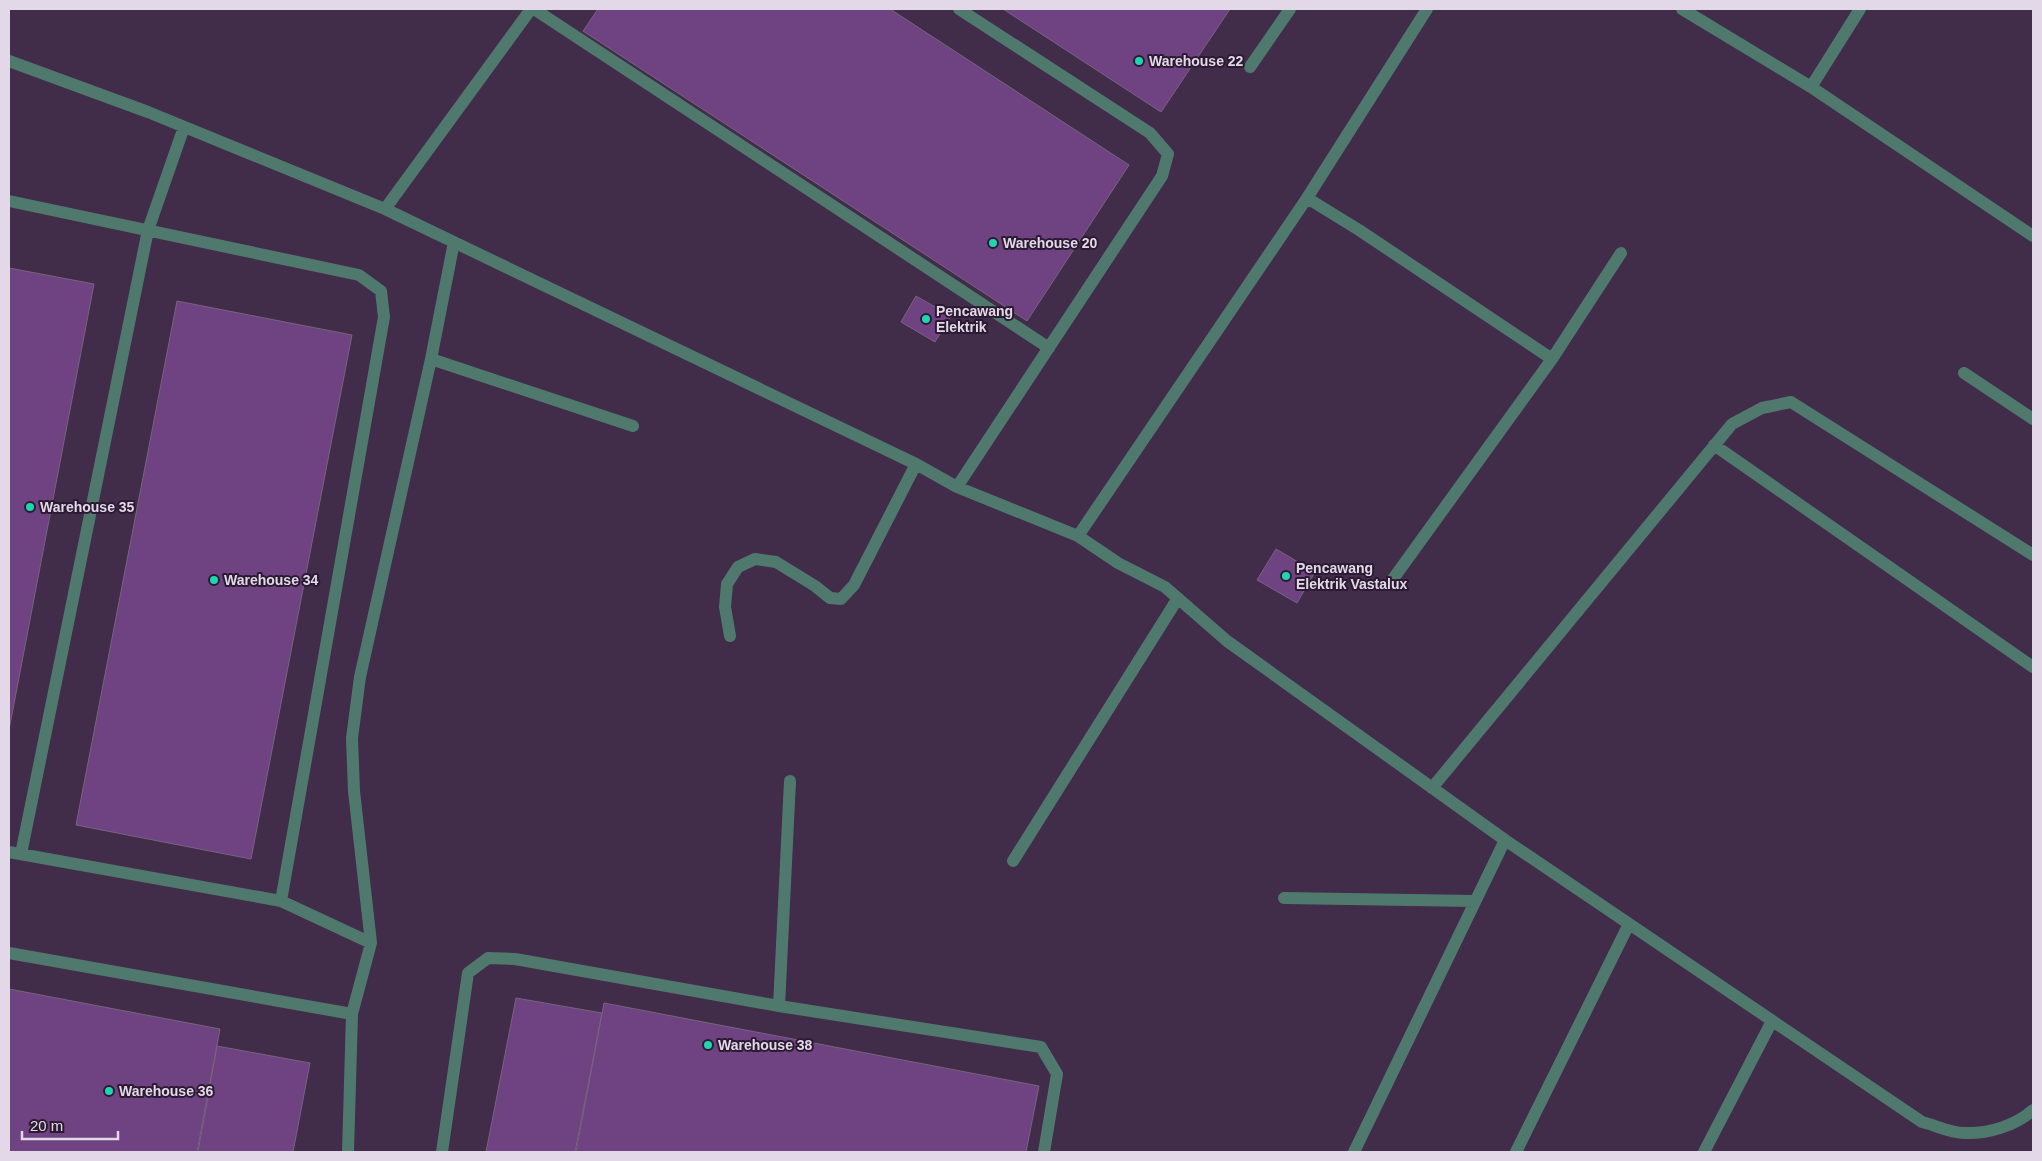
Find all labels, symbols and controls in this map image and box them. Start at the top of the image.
place label: Warehouse 22 [1149,53,1244,69]
marker: Warehouse 22 [1133,55,1145,67]
place label: Warehouse 20 [1003,235,1098,251]
marker: Warehouse 20 [987,237,999,249]
place label: Pencawang Elektrik [936,303,1013,335]
marker: Pencawang Elektrik [920,313,932,325]
place label: Warehouse 35 [40,499,135,515]
marker: Warehouse 35 [24,501,36,513]
place label: Pencawang Elektrik Vastalux [1296,560,1408,592]
marker: Pencawang Elektrik Vastalux [1280,570,1292,582]
place label: Warehouse 34 [224,572,319,588]
marker: Warehouse 34 [208,574,220,586]
place label: Warehouse 38 [718,1037,813,1053]
marker: Warehouse 38 [702,1039,714,1051]
place label: Warehouse 36 [119,1083,214,1099]
marker: Warehouse 36 [103,1085,115,1097]
scale bar [22,1108,119,1140]
text: 20 m [30,1117,63,1134]

